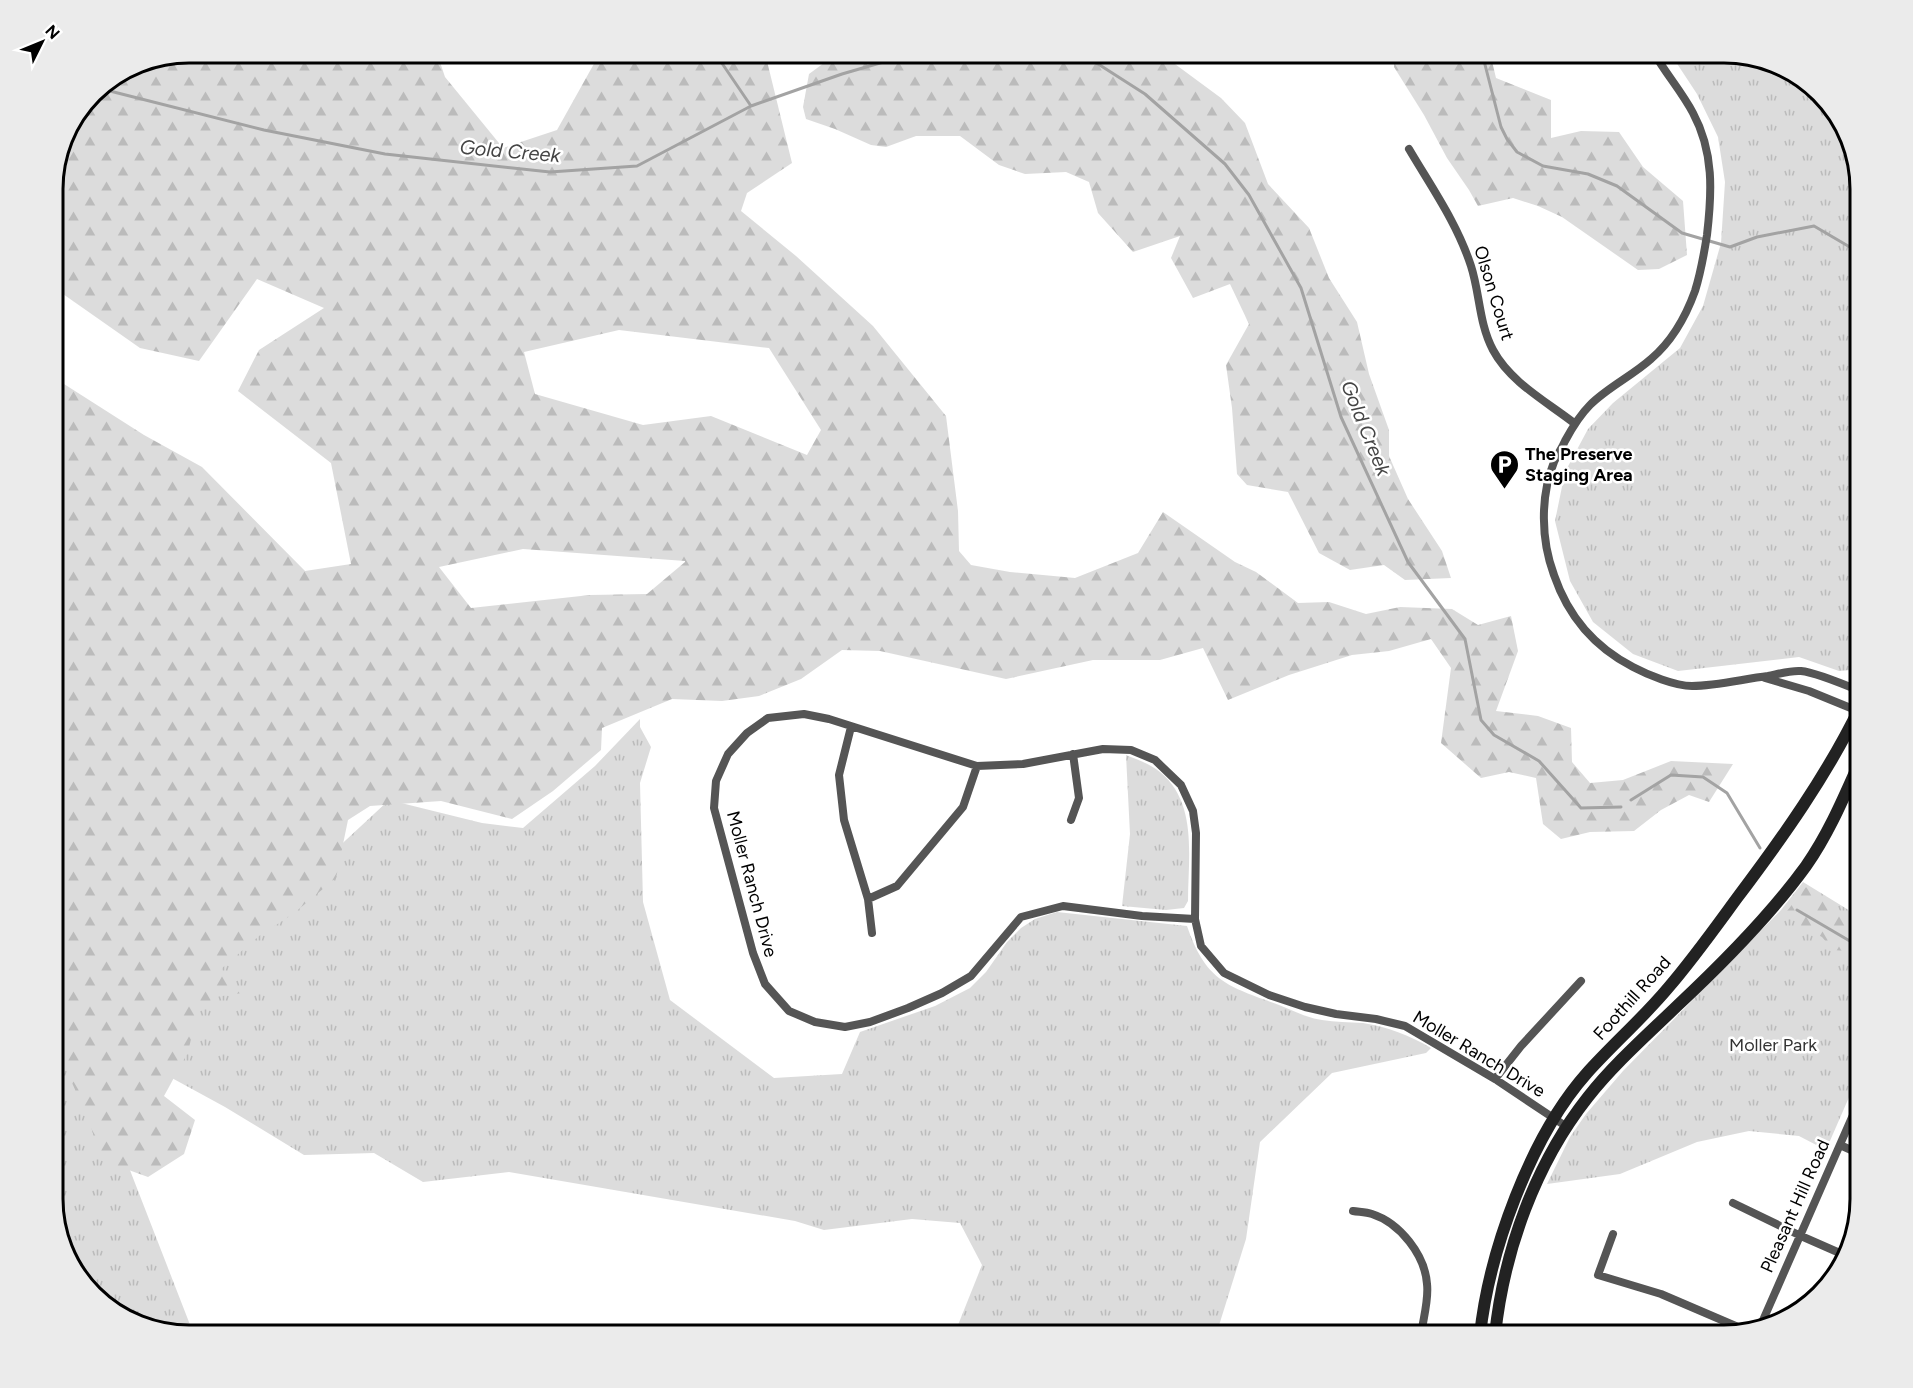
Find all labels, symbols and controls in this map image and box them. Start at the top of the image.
north arrow [12,12,72,72]
text: N [41,21,64,43]
water label: Gold Creek [459,135,563,167]
street label: Olson Court [1469,243,1519,343]
water label: Gold Creek [1336,377,1396,480]
place label: The Preserve Staging Area [1525,443,1633,486]
parking icon: The Preserve Staging Area [1488,448,1520,490]
street label: Moller Ranch Drive [722,809,782,960]
street label: Foothill Road [1589,951,1675,1045]
street label: Moller Ranch Drive [1409,1006,1549,1102]
park label: Moller Park [1729,1034,1817,1056]
street label: Pleasant Hill Road [1756,1136,1834,1276]

